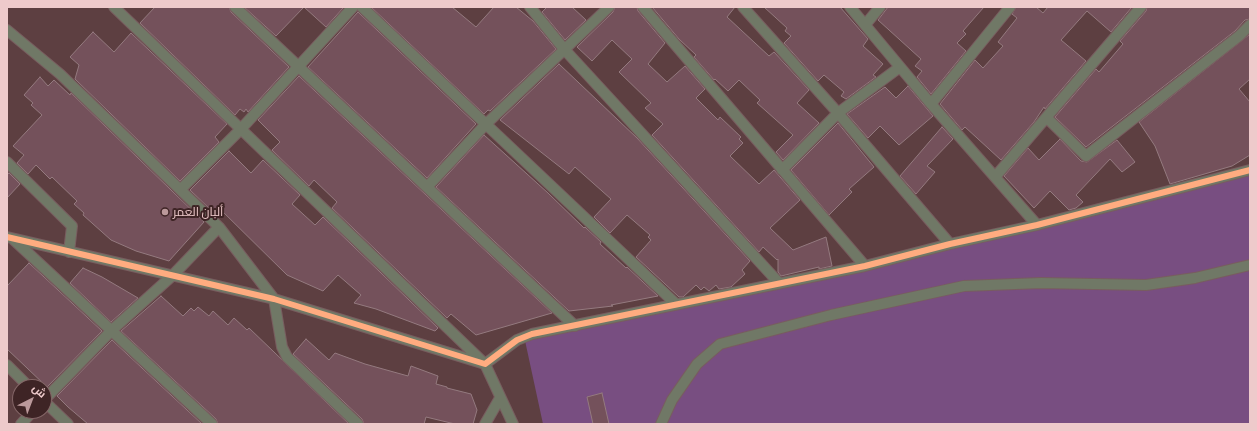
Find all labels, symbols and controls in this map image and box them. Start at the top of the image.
place label: ألبان العمر [173,205,223,219]
marker: ألبان العمر [160,207,170,217]
north arrow [12,379,52,419]
text: ش [30,382,49,400]

